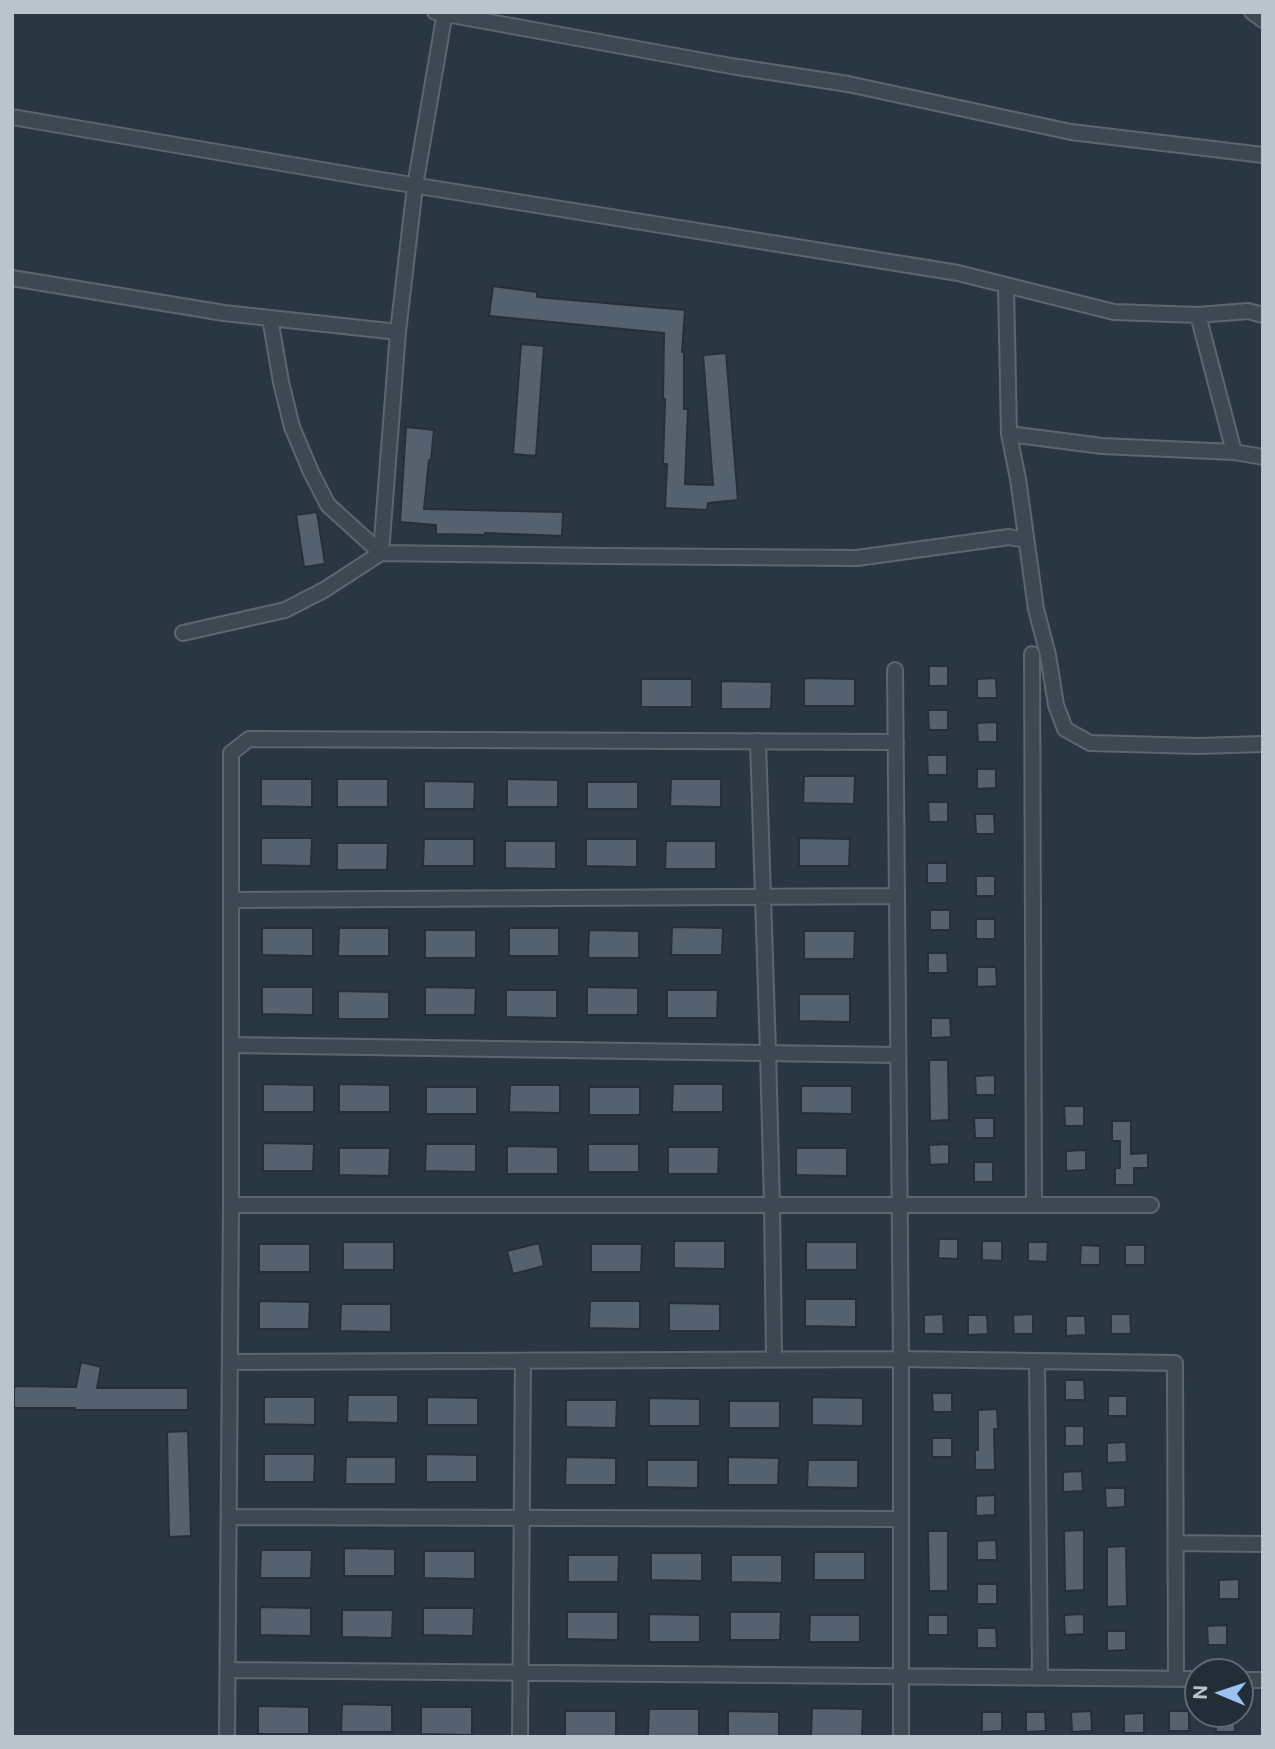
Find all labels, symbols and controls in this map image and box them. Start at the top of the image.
north arrow [1184,1658,1254,1728]
text: N [1189,1685,1211,1700]

